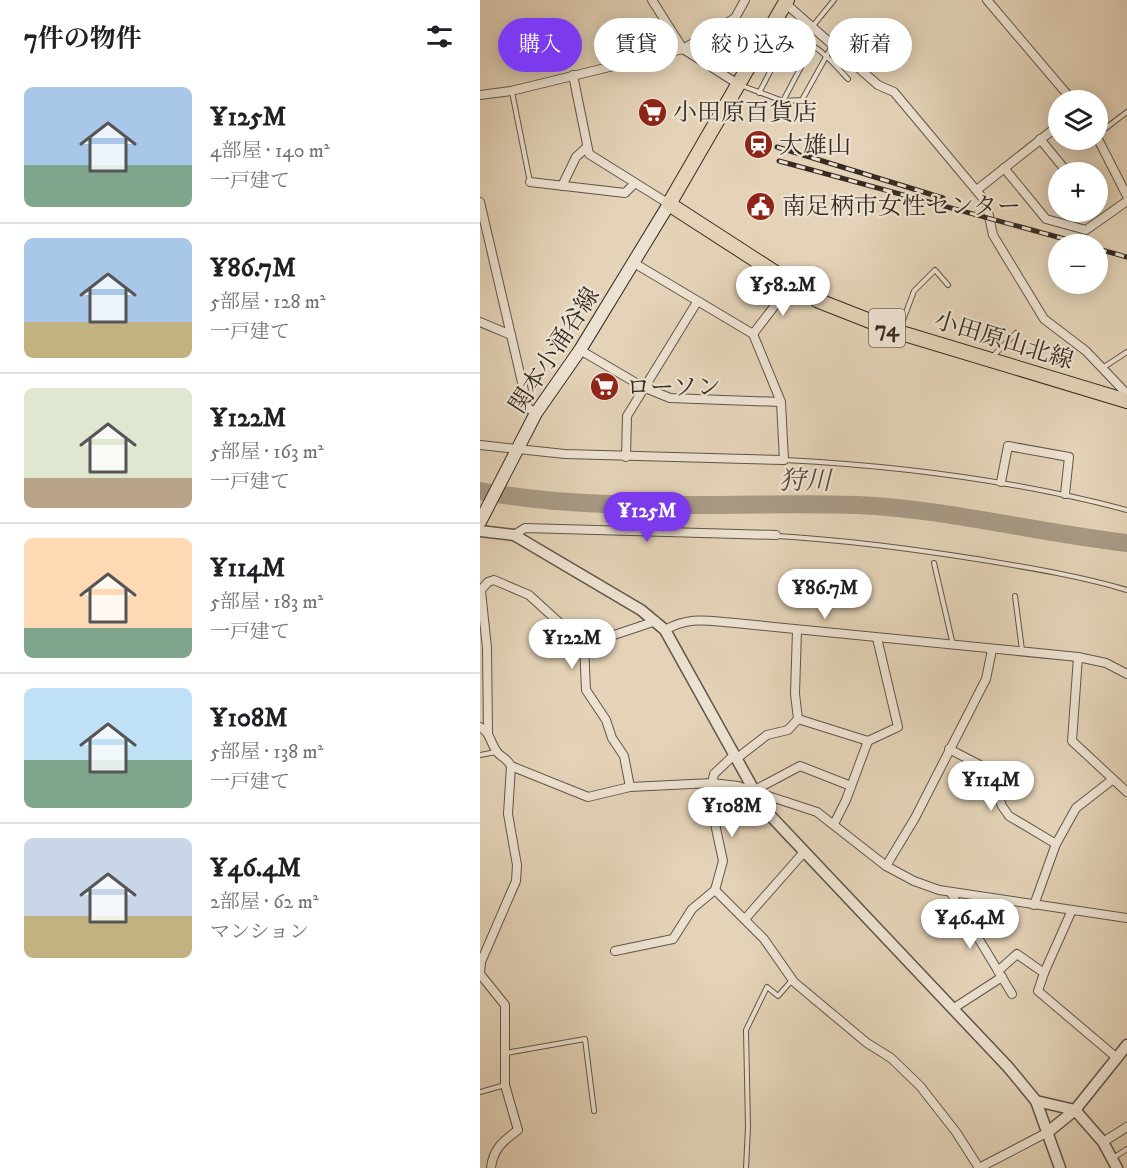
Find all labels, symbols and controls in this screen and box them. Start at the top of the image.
chip: 購入 [498,18,582,72]
chip: 賃貸 [594,18,678,72]
chip: 絞り込み [690,18,816,72]
chip: 新着 [828,18,912,72]
icon: filters [423,20,456,53]
text: 7件の物件 [24,23,142,56]
map controls [1048,90,1108,294]
button: layers [1048,90,1108,150]
supermarket icon: 小田原百貨店 [636,96,668,128]
place label: 小田原百貨店 [673,98,817,128]
text: ¥125M [210,101,286,134]
icon: home [72,111,144,183]
station icon: 大雄山 [742,129,774,161]
place label: 大雄山 [779,131,851,161]
text: 4部屋 · 140 m² [210,139,330,164]
button: + [1048,162,1108,222]
text: 一戸建て [210,169,290,194]
public building icon: 南足柄市女性センター [745,190,777,222]
place label: 南足柄市女性センター [782,192,1021,222]
button: − [1048,234,1108,294]
text: ¥86.7M [210,252,296,285]
icon: home [72,262,144,334]
pin: ¥58.2M [734,266,832,317]
text: ¥58.2M [750,273,816,298]
street label: 関本小涌谷線 [503,282,607,419]
text: 5部屋 · 128 m² [210,290,326,315]
street label: 小田原山北線 [930,306,1077,376]
road number: 74 [869,309,905,347]
text: 一戸建て [210,320,290,345]
supermarket icon: ローソン [589,371,621,403]
place label: ローソン [626,373,721,403]
text: ¥122M [210,402,286,435]
icon: home [72,412,144,484]
text: 5部屋 · 163 m² [210,440,324,465]
water label: 狩川 [779,465,834,498]
text: 一戸建て [210,470,290,495]
pin: ¥125M [605,492,689,543]
text: ¥125M [618,499,676,524]
text: ¥114M [210,552,285,585]
icon: home [72,562,144,634]
pin: ¥86.7M [776,569,874,620]
text: ¥86.7M [792,576,858,601]
text: 5部屋 · 183 m² [210,590,323,615]
pin: ¥122M [530,619,614,670]
text: 一戸建て [210,620,290,645]
text: ¥122M [543,626,601,651]
text: ¥108M [210,702,288,735]
icon: home [72,712,144,784]
text: 5部屋 · 138 m² [210,740,323,765]
pin: ¥114M [949,761,1033,812]
text: ¥114M [962,768,1020,793]
text: 一戸建て [210,770,290,795]
pin: ¥108M [690,787,774,838]
text: ¥108M [702,794,762,819]
text: ¥46.4M [210,852,301,885]
icon: home [72,862,144,934]
text: 2部屋 · 62 m² [210,890,319,915]
pin: ¥46.4M [921,899,1019,950]
text: ¥46.4M [935,906,1005,931]
text: マンション [210,920,309,945]

